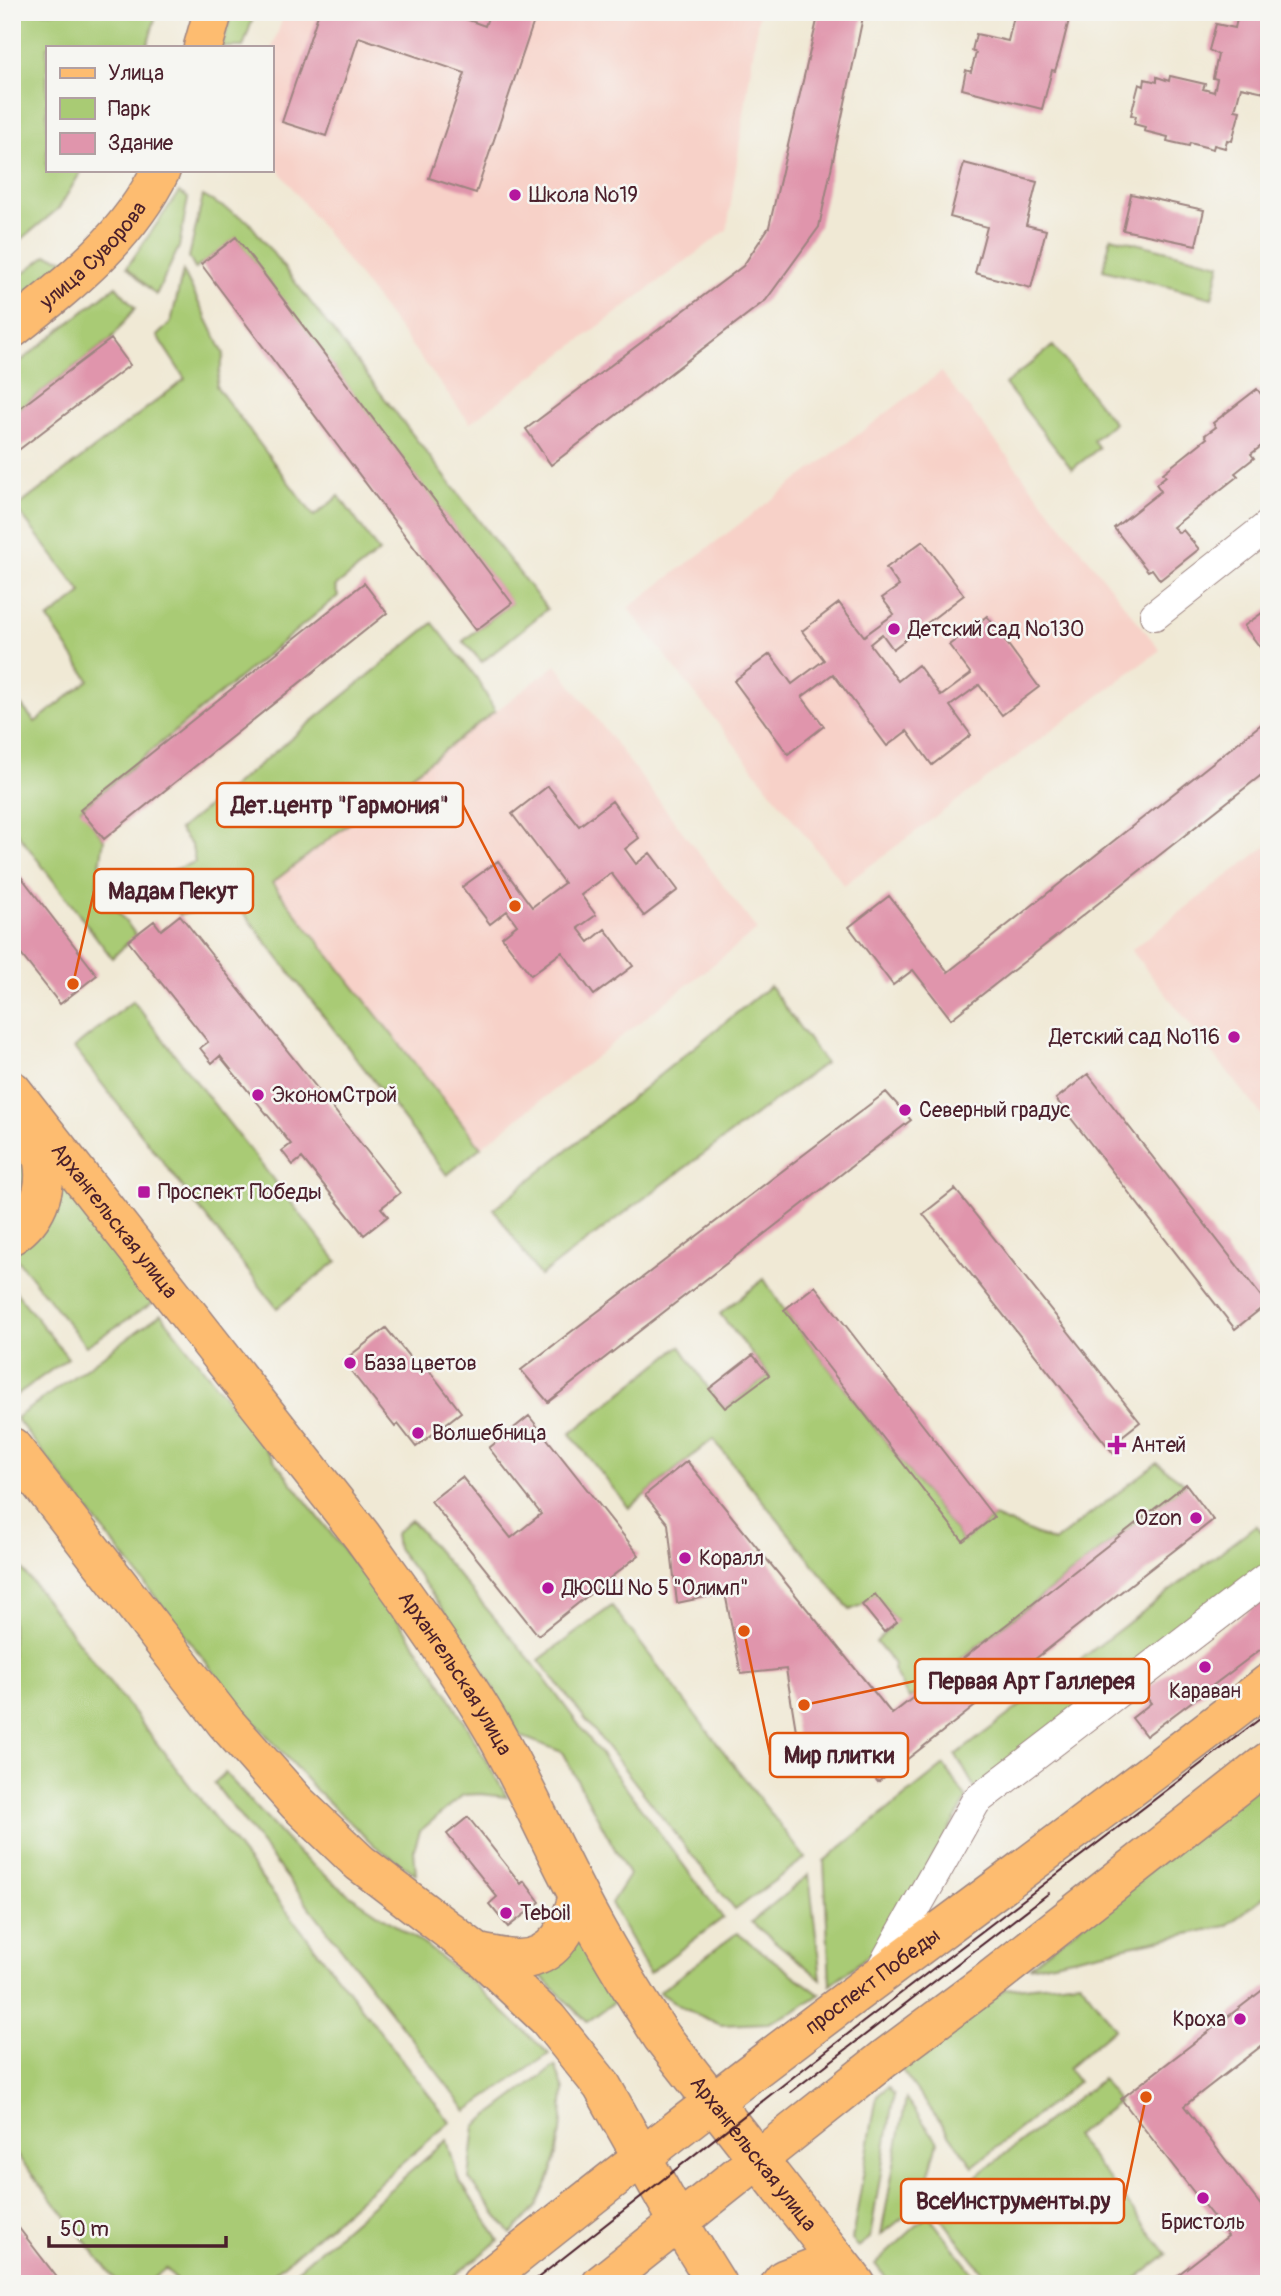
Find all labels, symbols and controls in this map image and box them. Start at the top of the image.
legend [46,46,273,172]
text: Улица [108,60,164,87]
text: Парк [108,96,151,123]
text: Здание [108,130,174,157]
place label: Школа №19 [529,182,638,209]
marker: Школа №19 [507,187,523,203]
street label: улица Суворова [34,196,153,316]
place label: Детский сад №130 [907,616,1084,643]
marker: Детский сад №130 [886,621,902,637]
callout: Дет.центр "Гармония" [217,783,463,827]
text: Дет.центр "Гармония" [229,791,449,820]
callout: Мадам Пекут [94,869,253,913]
text: Мадам Пекут [108,877,239,906]
place label: Детский сад №116 [1048,1024,1220,1051]
marker: Детский сад №116 [1226,1029,1242,1045]
place label: ЭкономСтрой [272,1082,397,1109]
marker: ЭкономСтрой [250,1087,266,1103]
place label: Северный градус [919,1097,1071,1124]
marker: Северный градус [897,1102,913,1118]
street label: Архангельская улица [45,1138,184,1304]
place label: Проспект Победы [158,1179,322,1206]
marker: Проспект Победы [136,1184,152,1200]
place label: База цветов [364,1350,477,1377]
marker: База цветов [342,1355,358,1371]
place label: Волшебница [432,1420,546,1447]
marker: Волшебница [410,1425,426,1441]
place label: Антей [1131,1432,1186,1459]
marker: Антей [1109,1437,1125,1453]
place label: Ozon [1135,1505,1182,1532]
marker: Ozon [1188,1510,1204,1526]
place label: Коралл [699,1545,764,1572]
marker: Коралл [677,1550,693,1566]
place label: ДЮСШ № 5 "Олимп" [561,1575,749,1602]
marker: ДЮСШ № 5 "Олимп" [540,1580,556,1596]
street label: Архангельская улица [392,1586,518,1760]
callout: Первая Арт Галлерея [915,1659,1149,1703]
marker: Караван [1197,1659,1213,1675]
text: Первая Арт Галлерея [929,1667,1135,1696]
place label: Караван [1169,1678,1241,1705]
callout: Мир плитки [770,1733,908,1777]
text: Мир плитки [784,1741,895,1770]
place label: Teboil [520,1900,571,1927]
marker: Teboil [498,1905,514,1921]
street label: проспект Победы [800,1922,946,2041]
place label: Кроха [1172,2006,1226,2033]
marker: Кроха [1232,2011,1248,2027]
street label: Архангельская улица [684,2071,823,2237]
callout: ВсеИнструменты.ру [901,2179,1124,2223]
text: ВсеИнструменты.ру [916,2187,1111,2216]
marker: Бристоль [1195,2190,1211,2206]
scale bar [49,2205,226,2249]
place label: Бристоль [1161,2209,1245,2236]
text: 50 m [60,2216,109,2243]

